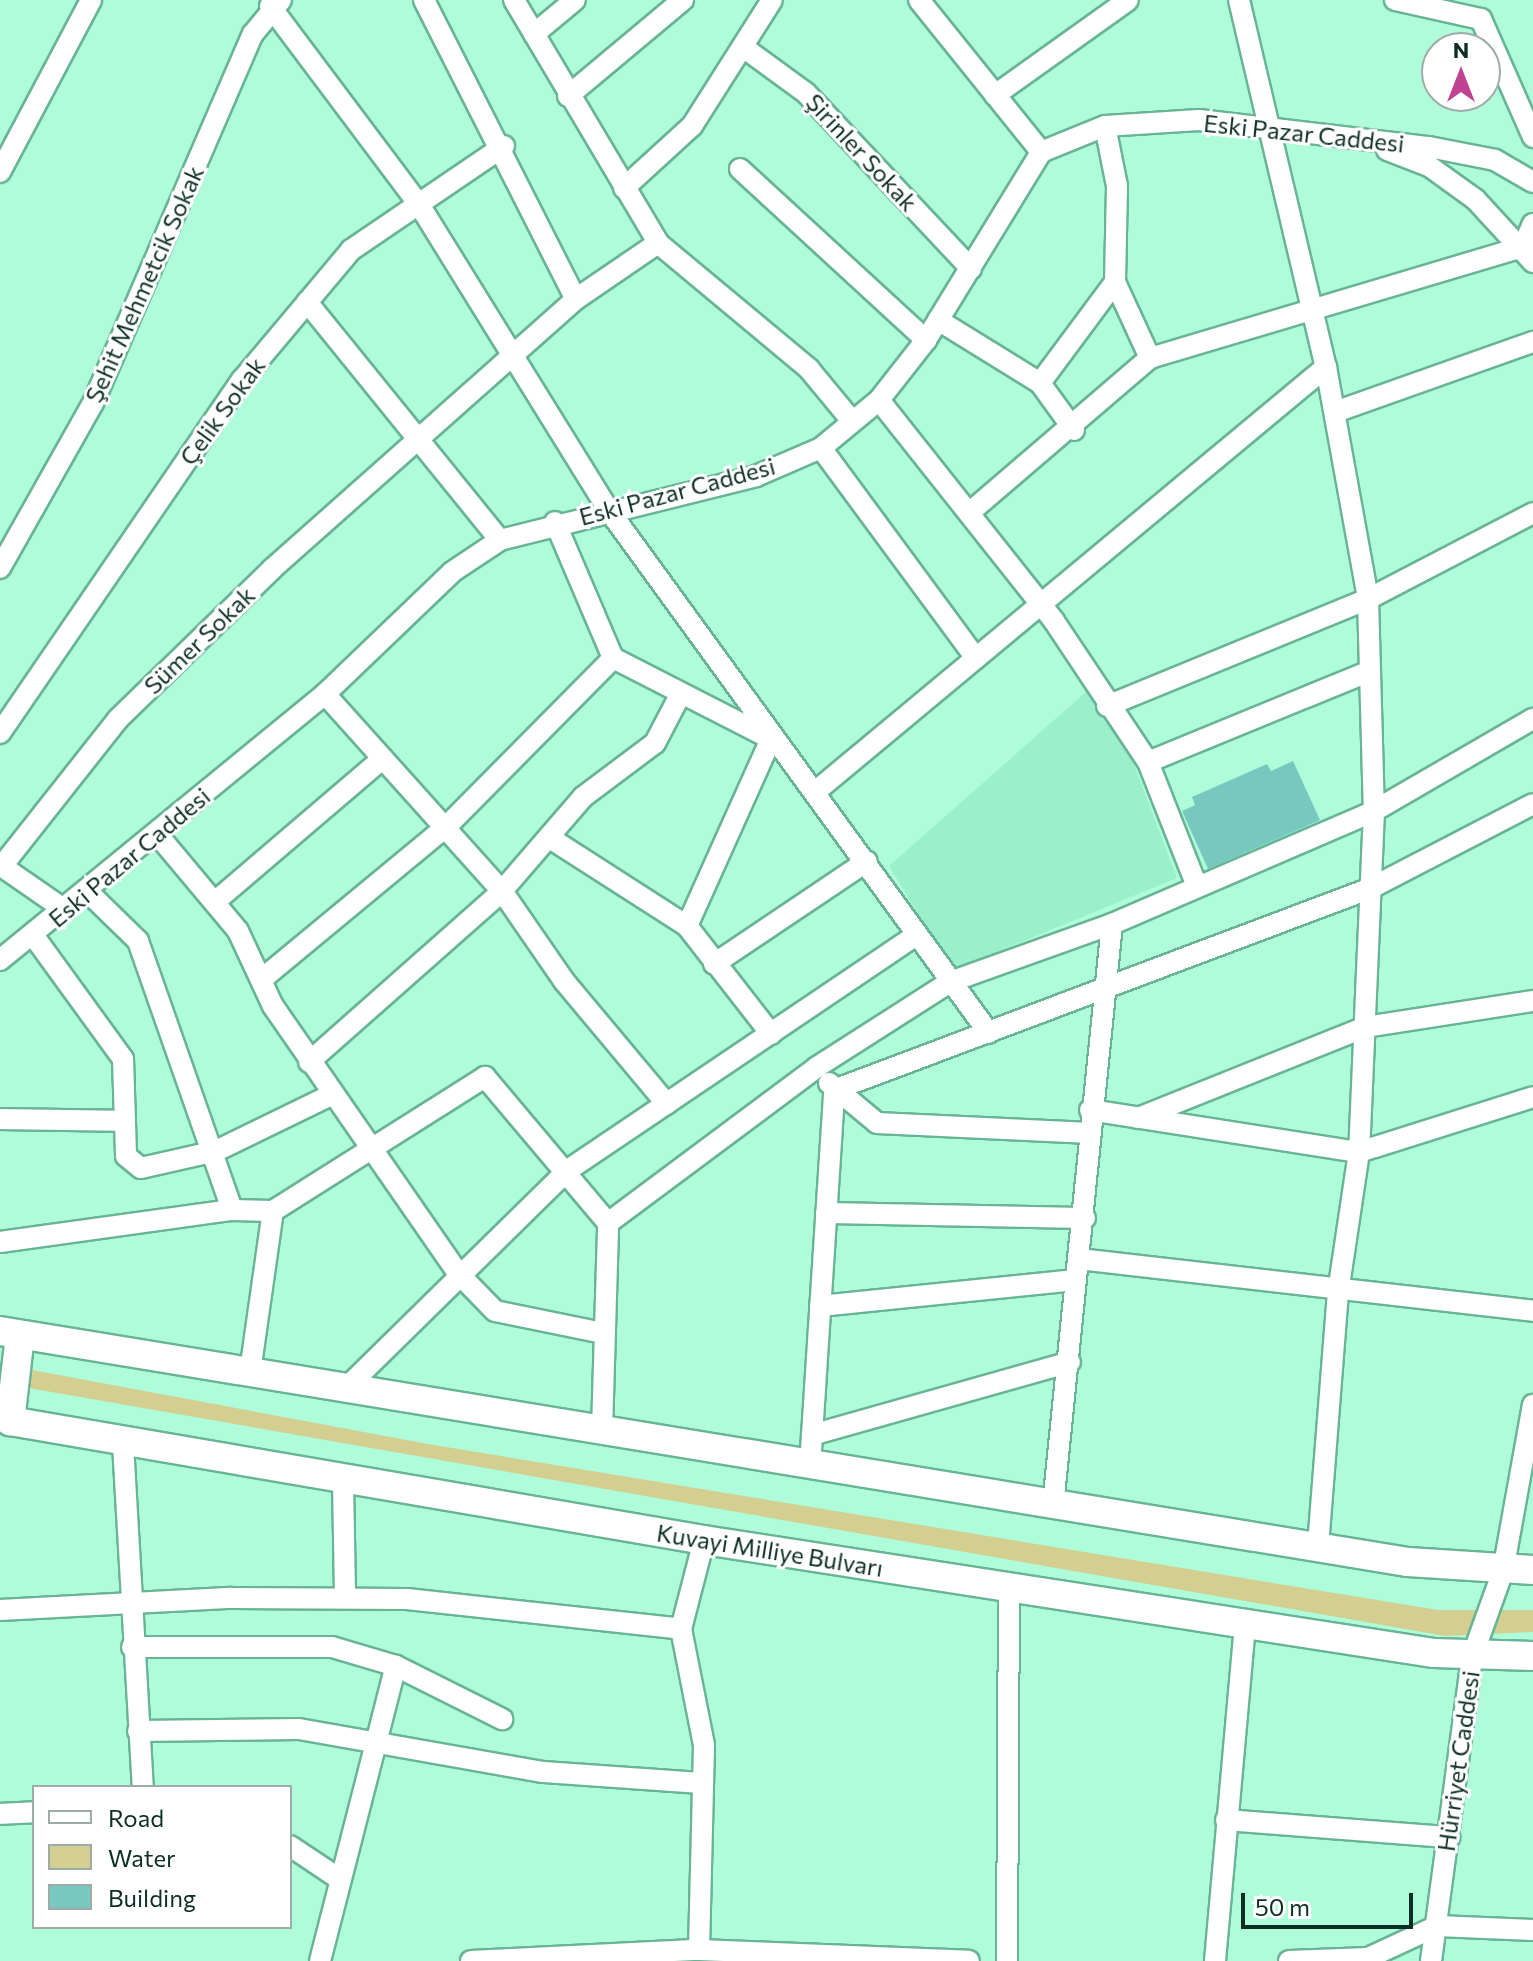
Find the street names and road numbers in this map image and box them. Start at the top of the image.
street label: Şirinler Sokak [800,87,924,217]
street label: Eski Pazar Caddesi [1202,108,1406,158]
street label: Şehit Mehmetcik Sokak [79,161,209,407]
street label: Çelik Sokak [173,352,271,470]
street label: Eski Pazar Caddesi [576,451,778,531]
street label: Sümer Sokak [138,580,260,700]
street label: Eski Pazar Caddesi [43,781,215,933]
street label: Kuvayi Milliye Bulvarı [655,1518,885,1582]
street label: Hürriyet Caddesi [1431,1669,1485,1853]

